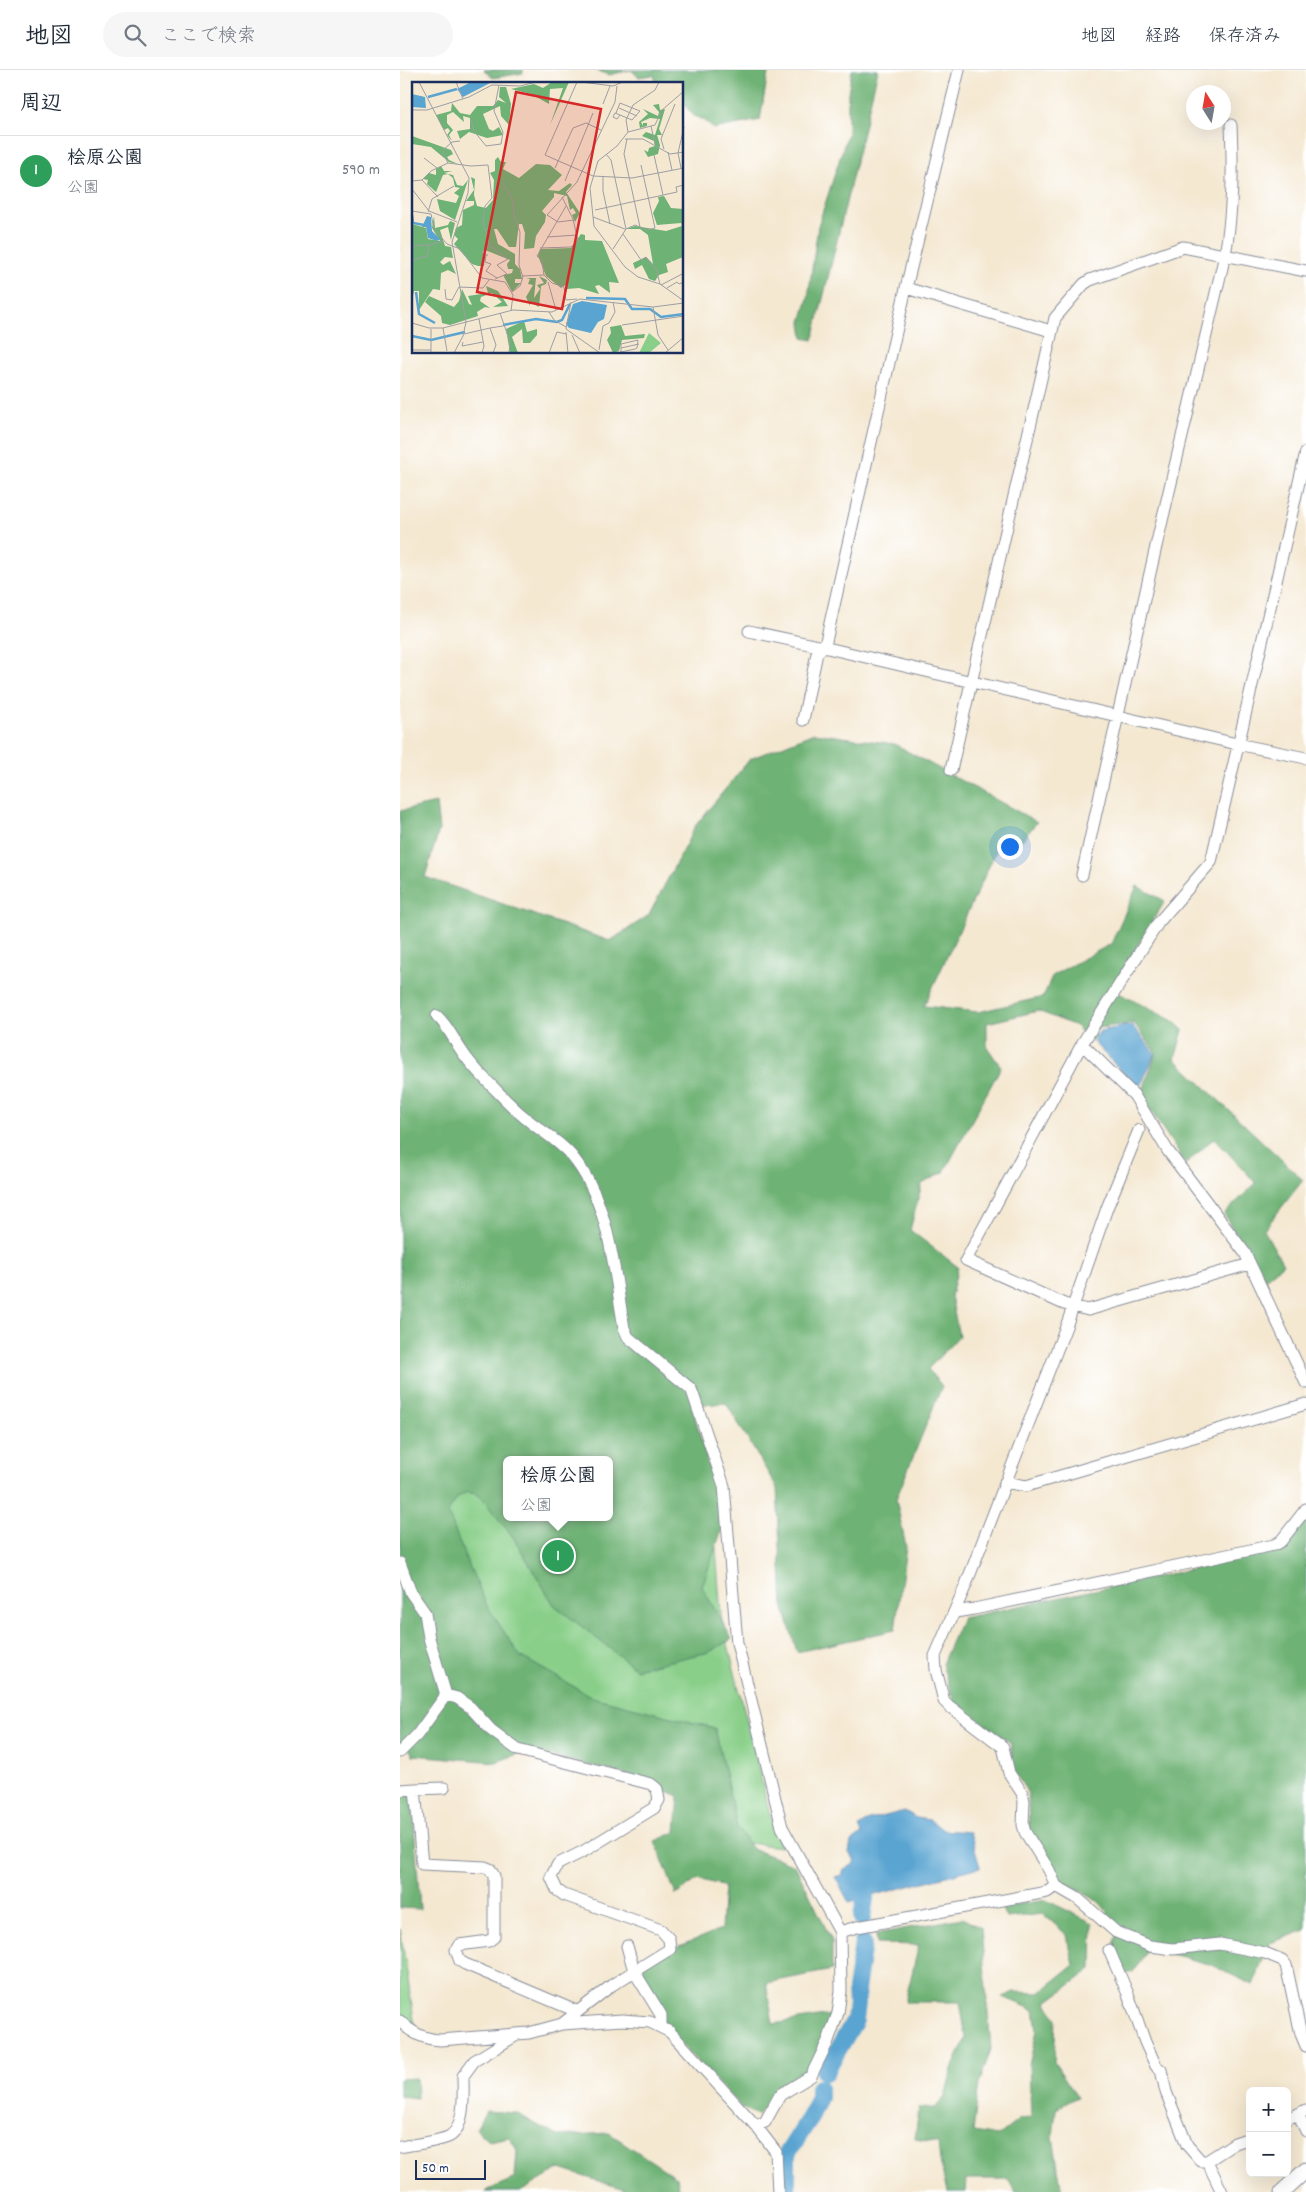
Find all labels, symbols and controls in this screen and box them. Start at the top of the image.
search box [103,12,453,57]
text: 地図 [25,21,73,55]
icon: search [121,21,149,49]
text: ここで検索 [161,24,256,51]
text: 地図 [1081,25,1117,50]
text: 経路 [1145,25,1181,50]
text: 保存済み [1209,25,1281,50]
inset map [412,82,684,354]
north arrow [1186,85,1231,130]
text: 周辺 [20,90,62,120]
text: 桧原公園 [67,146,143,173]
text: 1 [34,159,38,182]
text: 590 m [342,159,380,182]
text: 公園 [67,177,99,200]
your location [997,834,1023,860]
popup [503,1456,613,1521]
text: 桧原公園 [520,1464,596,1491]
text: 公園 [520,1495,552,1518]
pin: 1 [542,1537,574,1575]
map controls [1246,2087,1291,2177]
button: + [1246,2087,1291,2132]
button: − [1246,2132,1291,2177]
scale bar [415,2157,486,2180]
text: 50 m [422,2159,449,2179]

